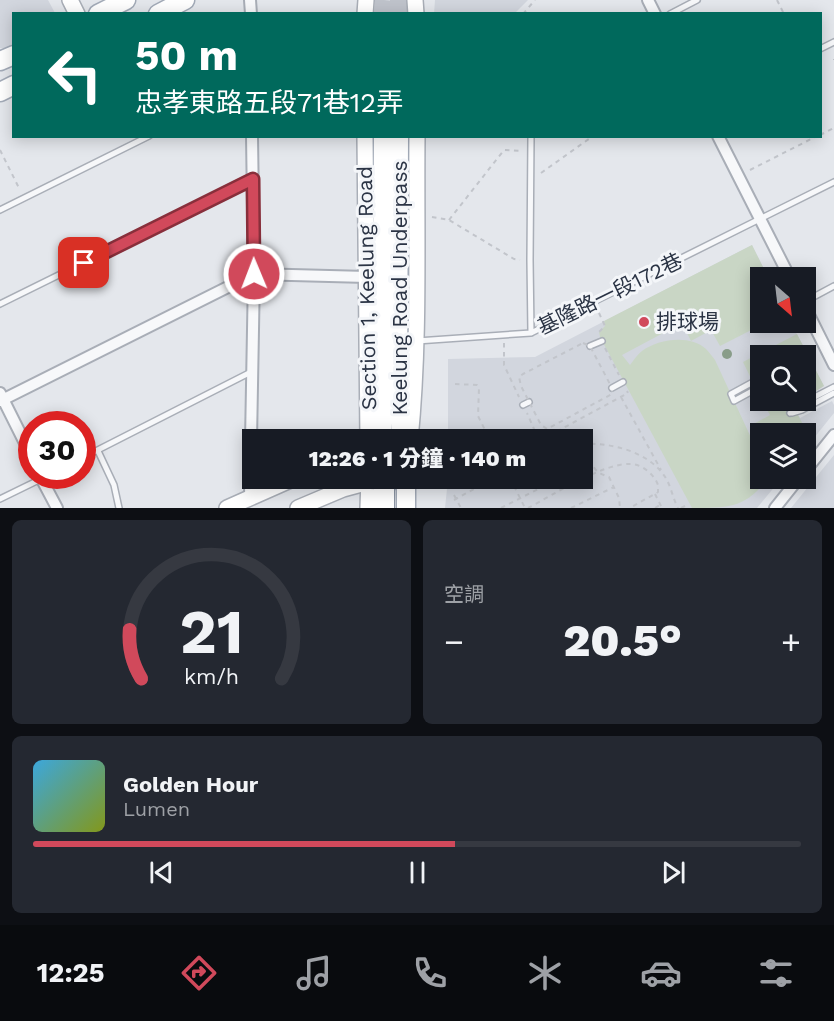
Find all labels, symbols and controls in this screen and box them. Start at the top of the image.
text: 50 m [135,31,238,80]
icon: left [36,36,114,114]
text: 忠孝東路五段71巷12弄 [135,87,403,119]
street label: Keelung Road Underpass [387,160,412,416]
street label: Section 1, Keelung Road [352,166,381,410]
pin [58,237,109,288]
position arrow [222,242,286,306]
icon: arrive [67,246,100,279]
street label: 基隆路一段172巷 [533,248,686,339]
north arrow [750,267,816,333]
map controls [750,267,816,489]
place label: 排球場 [656,309,719,334]
marker: 排球場 [637,315,651,329]
button: search [750,345,816,411]
speed limit sign: 30 [18,411,96,489]
button: layers [750,423,816,489]
text: 12:26 · 1 分鐘 · 140 m [309,446,526,471]
text: 空調 [444,582,484,606]
text: 21 [179,595,244,668]
text: 20.5° [563,614,682,667]
text: − [444,622,464,661]
text: + [781,622,801,661]
text: km/h [184,664,239,689]
text: Golden Hour [123,772,258,797]
text: Lumen [123,797,190,821]
icon: previous [145,856,178,889]
icon: pause [401,856,434,889]
icon: next [657,856,690,889]
icon: directions [178,952,220,994]
icon: music [293,952,335,994]
icon: phone [409,952,451,994]
icon: climate [524,952,566,994]
icon: car [640,952,682,994]
icon: filters [755,952,797,994]
text: 12:25 [37,957,104,989]

